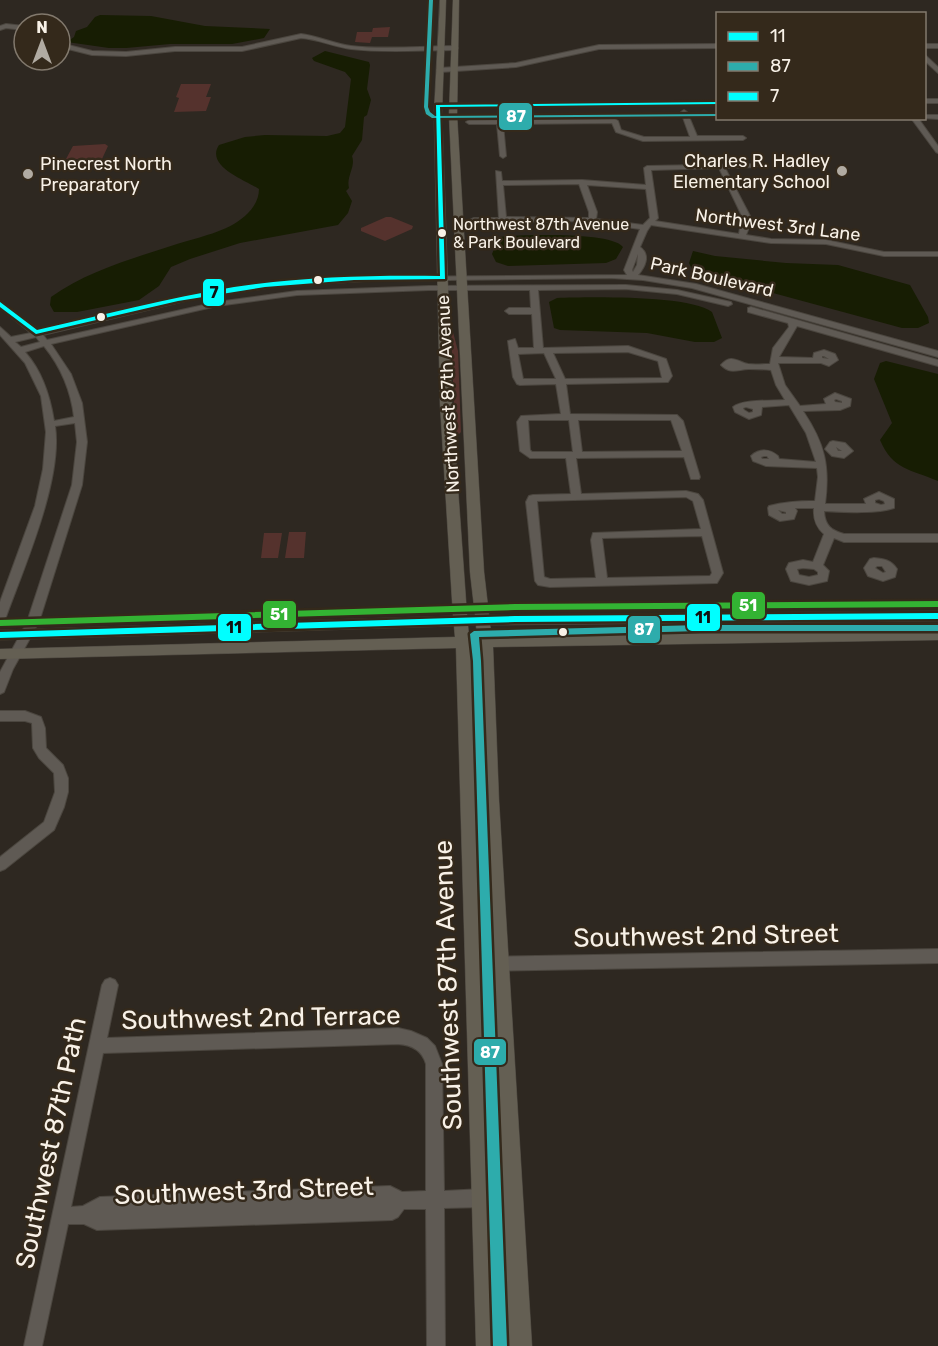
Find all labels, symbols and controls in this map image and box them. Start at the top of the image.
north arrow [12,12,72,72]
legend [716,12,926,120]
text: N [36,18,48,37]
text: 11 [770,25,785,47]
text: 87 [770,55,791,77]
text: 7 [770,85,779,107]
line badge: 87 [498,102,533,131]
text: 87 [506,107,526,126]
place label: Charles R. Hadley Elementary School [673,150,830,193]
place label: Pinecrest North Preparatory [40,153,172,196]
marker: Charles R. Hadley Elementary School [835,164,849,178]
marker: Pinecrest North Preparatory [21,167,35,181]
street label: Northwest 3rd Lane [694,204,862,246]
place label: Northwest 87th Avenue & Park Boulevard [453,215,629,252]
marker: Northwest 87th Avenue & Park Boulevard [436,227,448,239]
street label: Park Boulevard [648,252,776,302]
unlabelled marker [312,274,324,286]
line badge: 7 [202,278,225,307]
text: 7 [209,283,219,302]
street label: Northwest 87th Avenue [432,295,464,493]
unlabelled marker [95,311,107,323]
line badge: 51 [731,591,766,620]
text: 51 [739,596,757,615]
line badge: 51 [262,600,297,629]
line badge: 11 [686,603,721,632]
text: 51 [270,605,288,624]
text: 11 [695,608,711,627]
line badge: 11 [217,613,252,642]
line badge: 87 [627,615,661,644]
text: 11 [226,618,242,637]
text: 87 [634,620,654,639]
unlabelled marker [557,626,569,638]
street label: Southwest 87th Avenue [427,840,469,1130]
street label: Southwest 2nd Street [573,918,839,954]
street label: Southwest 2nd Terrace [121,1000,401,1036]
street label: Southwest 87th Path [9,1014,93,1272]
line badge: 87 [473,1038,507,1066]
text: 87 [480,1043,500,1062]
street label: Southwest 3rd Street [114,1171,374,1211]

